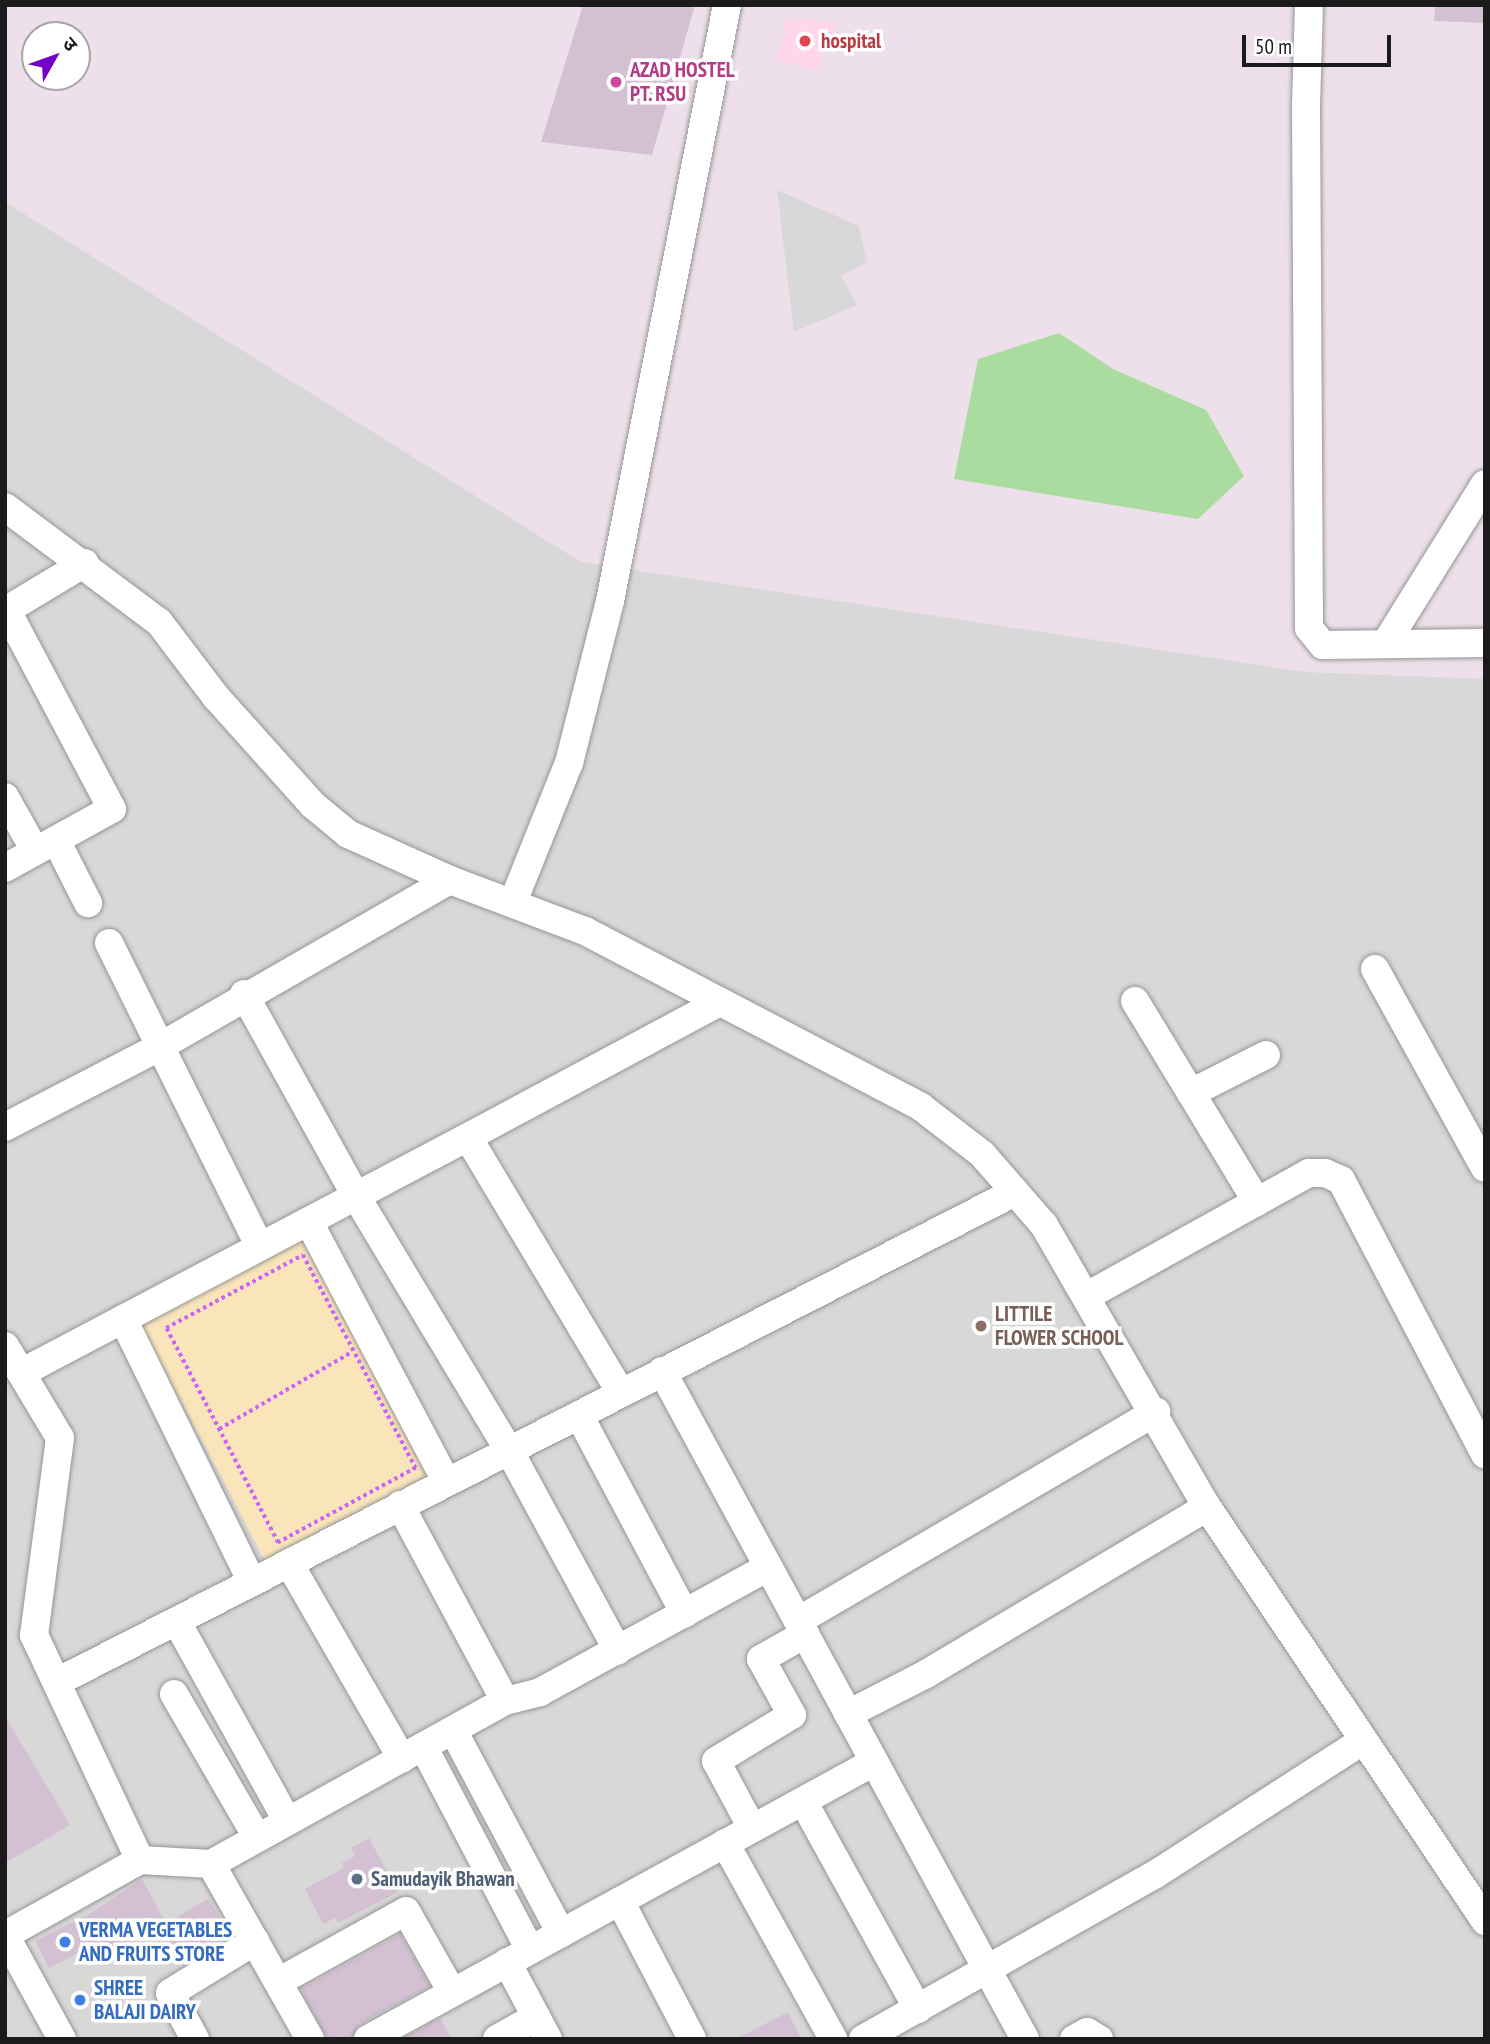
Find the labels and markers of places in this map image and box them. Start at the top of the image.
place label: hospital [821,28,881,54]
marker: hospital [795,31,815,51]
place label: AZAD HOSTEL PT. RSU [630,57,735,107]
marker: AZAD HOSTEL PT. RSU [608,74,624,90]
place label: LITTILE FLOWER SCHOOL [995,1301,1123,1351]
marker: LITTILE FLOWER SCHOOL [973,1318,989,1334]
place label: Samudayik Bhawan [371,1866,515,1892]
marker: Samudayik Bhawan [349,1871,365,1887]
place label: VERMA VEGETABLES AND FRUITS STORE [79,1917,234,1967]
marker: VERMA VEGETABLES AND FRUITS STORE [57,1934,73,1950]
place label: SHREE BALAJI DAIRY [94,1975,196,2025]
marker: SHREE BALAJI DAIRY [72,1992,88,2008]

